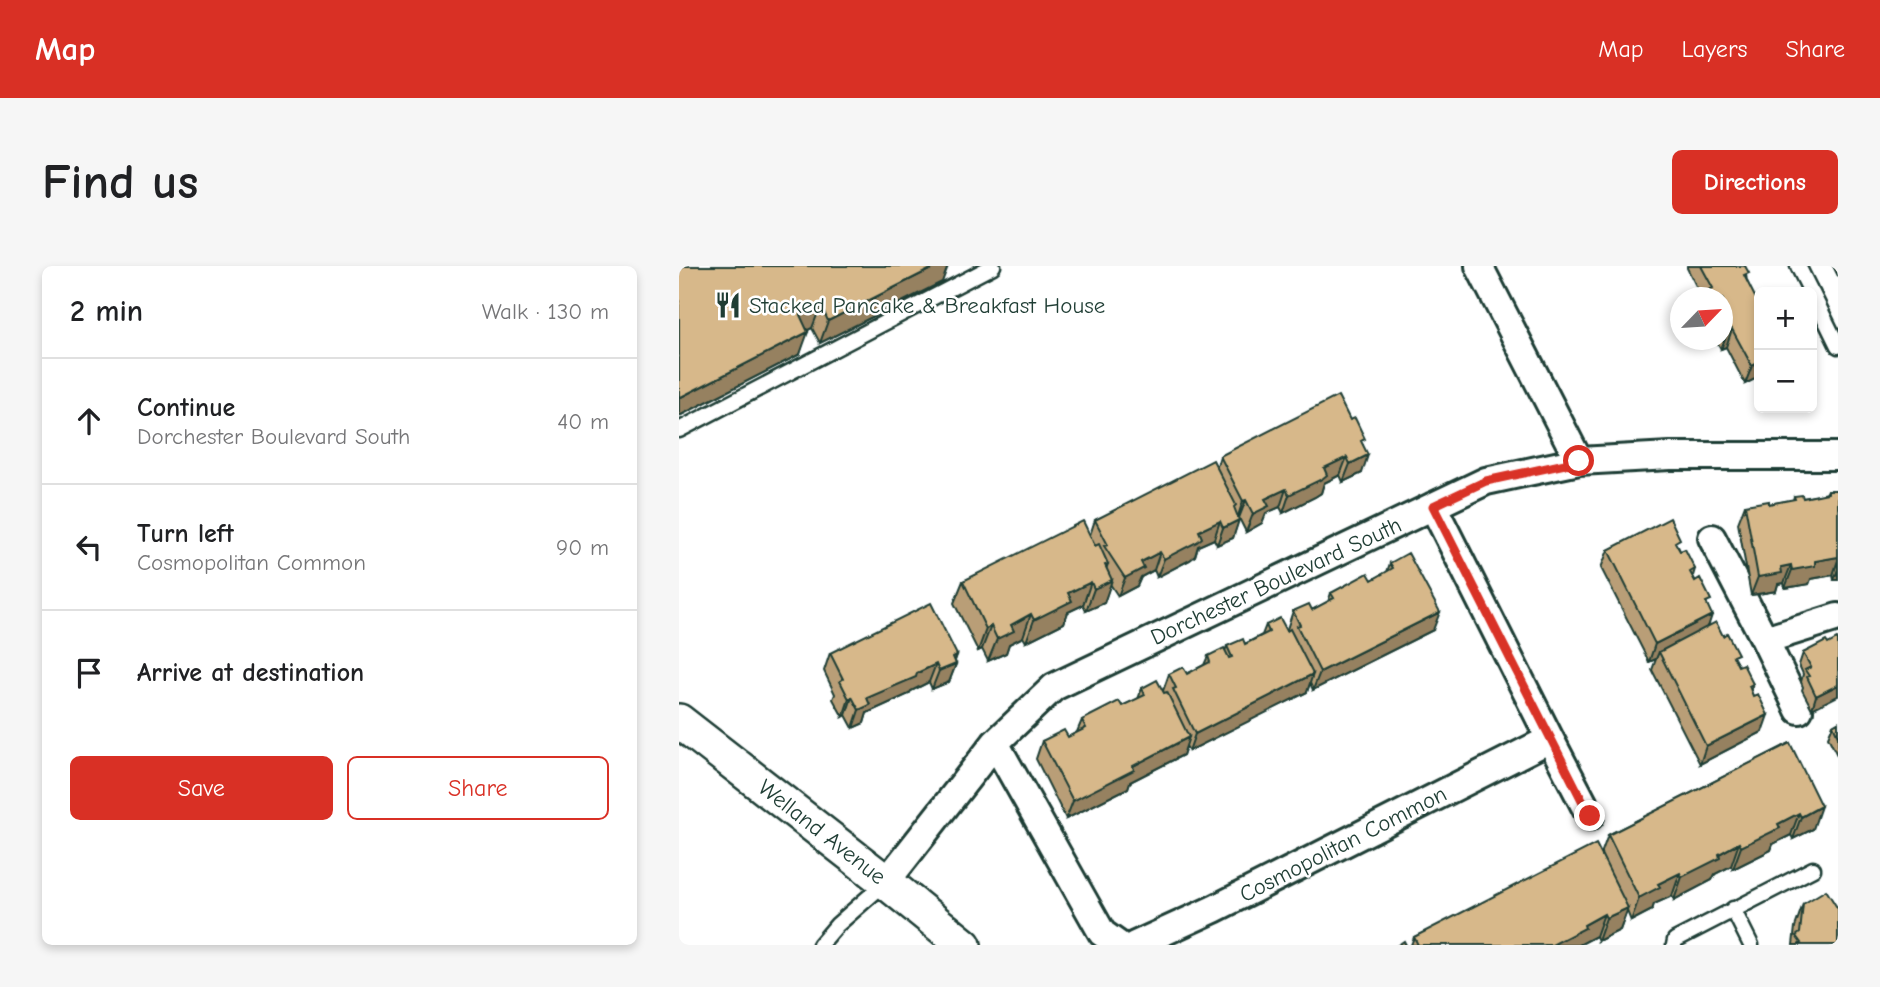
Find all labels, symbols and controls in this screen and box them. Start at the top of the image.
text: Map [35,30,96,68]
text: Map [1598,35,1644,63]
text: Layers [1682,35,1747,63]
text: Share [1785,35,1845,63]
button: Directions [1672,150,1838,214]
text: Find us [42,154,198,210]
north arrow [1670,287,1733,350]
map controls [1754,287,1817,413]
button: + [1754,287,1817,350]
restaurant icon: Stacked Pancake & Breakfast House [713,290,743,320]
place label: Stacked Pancake & Breakfast House [749,292,1105,319]
text: 2 min [70,294,143,329]
text: Walk · 130 m [482,298,609,325]
button: − [1754,350,1817,413]
text: Continue [137,393,235,423]
icon: ahead [70,402,108,440]
text: 40 m [557,408,609,435]
text: Dorchester Boulevard South [137,423,410,450]
route start [1563,445,1594,476]
street label: Dorchester Boulevard South [1146,511,1406,651]
text: Turn left [137,519,234,549]
icon: left [70,528,108,566]
text: 90 m [556,534,609,561]
text: Cosmopolitan Common [137,549,366,576]
icon: arrive [70,654,108,692]
text: Arrive at destination [137,658,364,688]
button: Save [70,756,333,820]
button: Share [347,756,609,820]
street label: Welland Avenue [753,774,891,890]
street label: Cosmopolitan Common [1235,780,1451,908]
route end [1574,800,1605,831]

